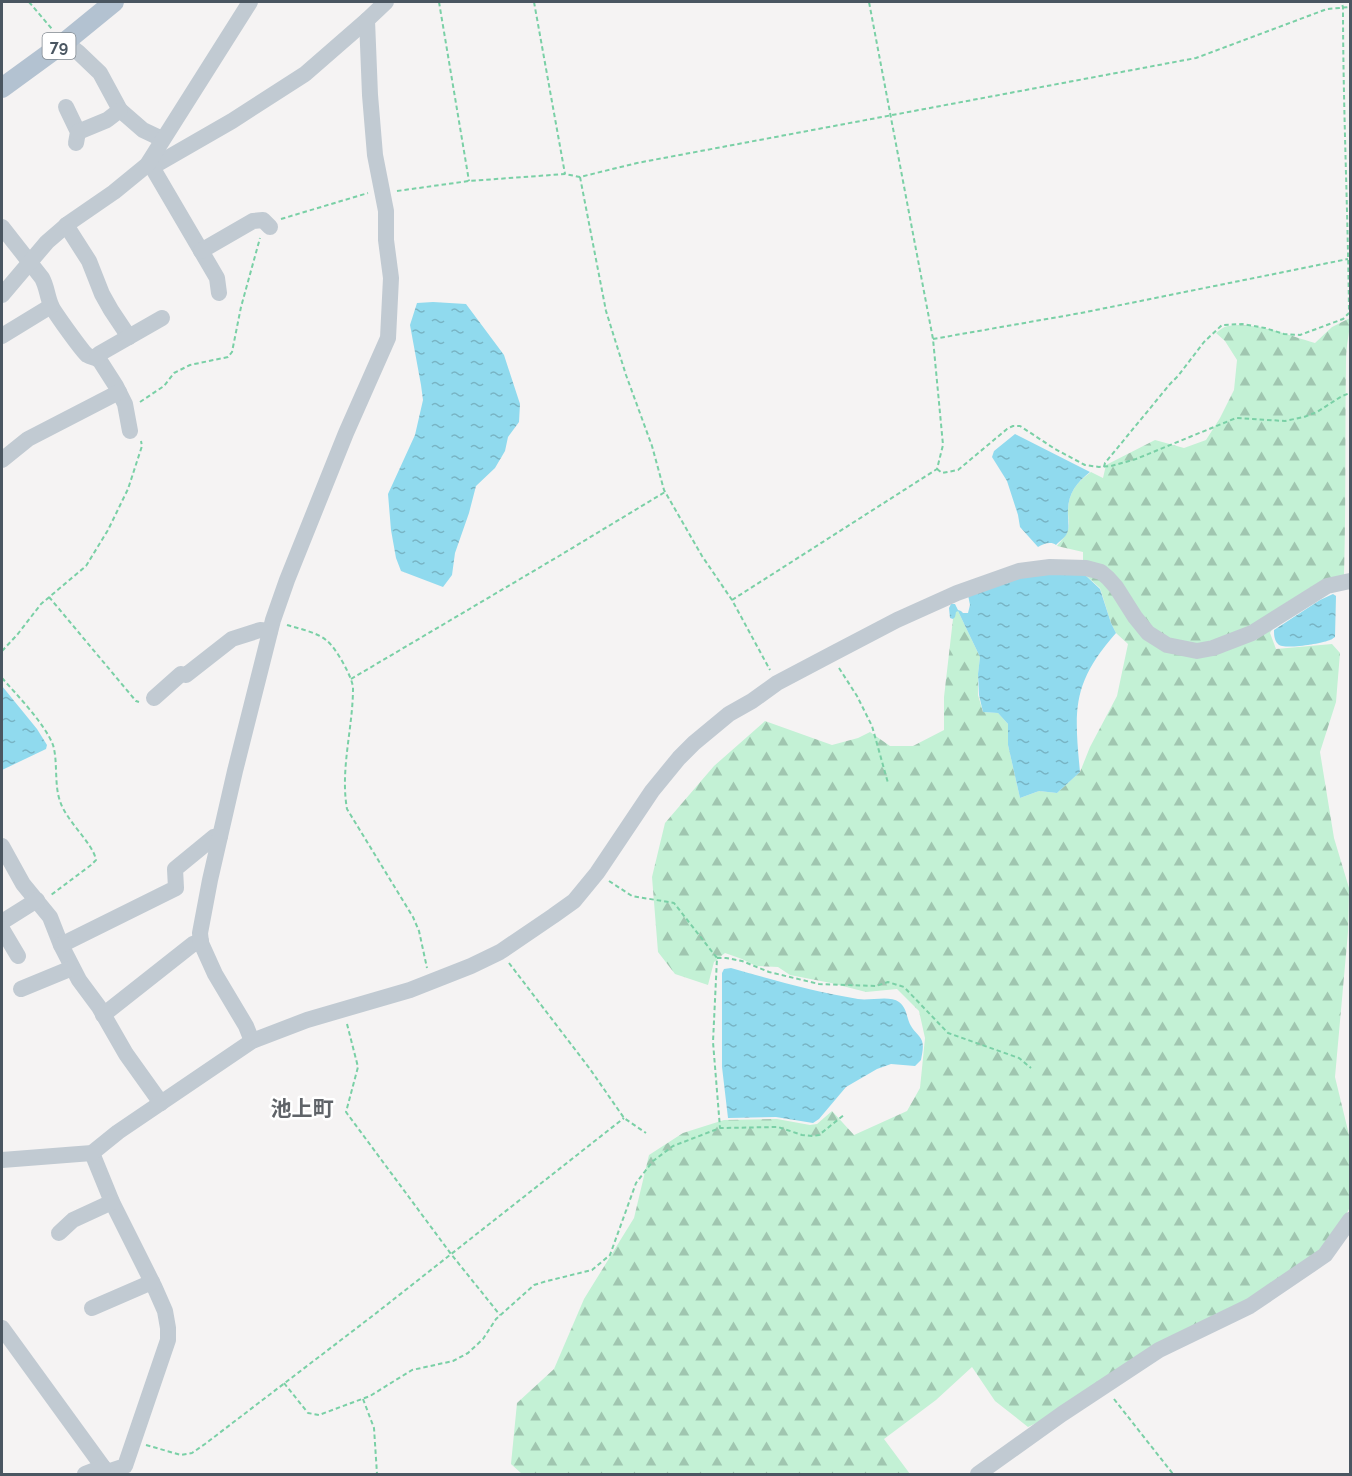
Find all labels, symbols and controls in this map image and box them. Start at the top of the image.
road number: 79 [42,33,76,59]
district label: 池上町 [271,1096,334,1121]

